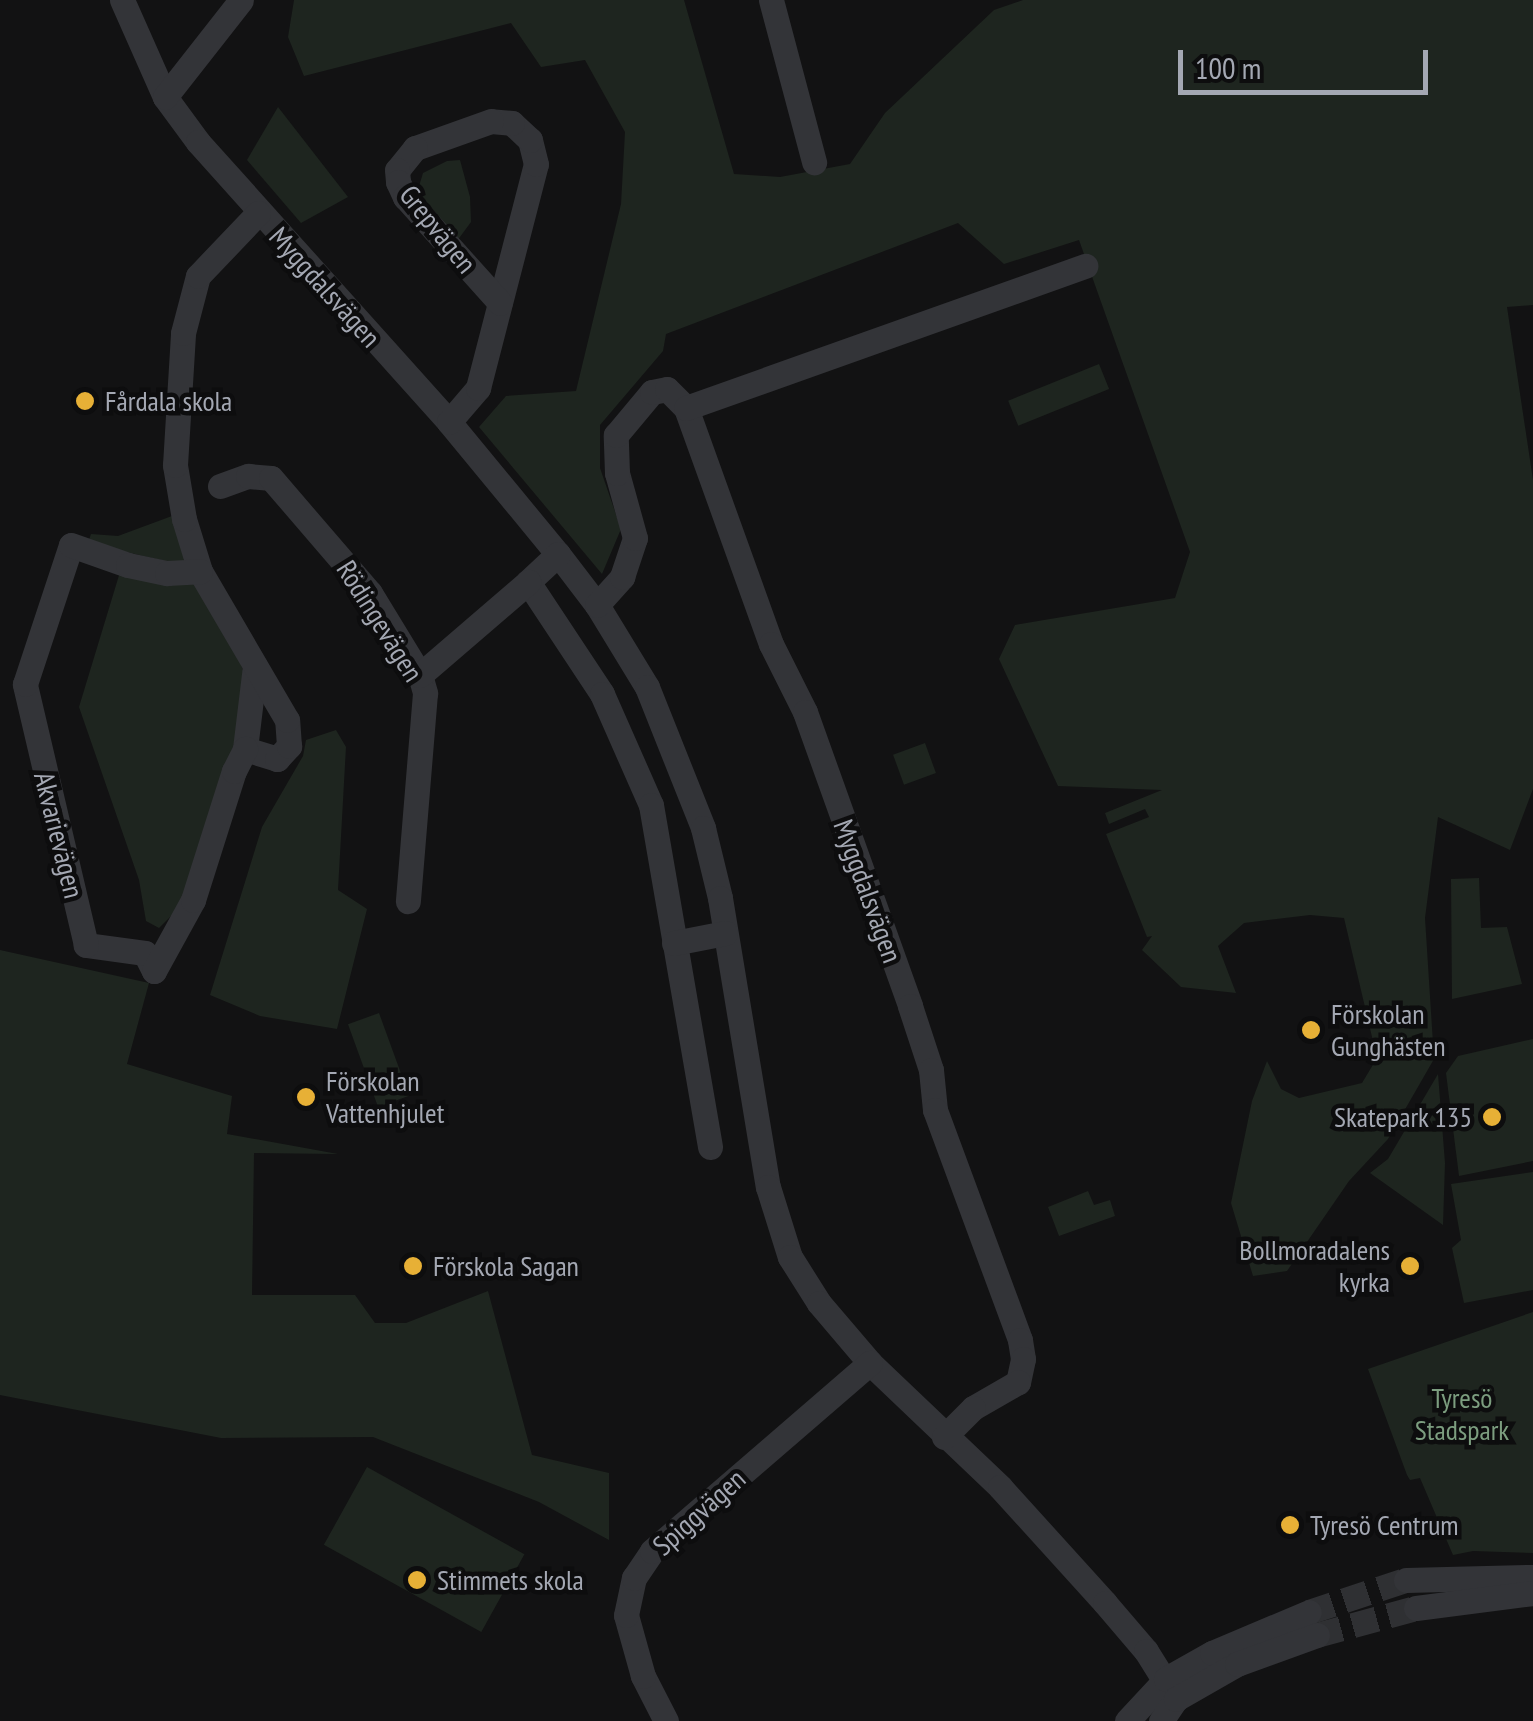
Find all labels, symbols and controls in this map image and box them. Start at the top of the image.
scale bar [1183,30,1433,92]
text: 100 m [1195,48,1261,87]
street label: Grepvägen [393,178,483,280]
street label: Myggdalsvägen [262,220,388,354]
place label: Fårdala skola [105,384,232,418]
marker: Fårdala skola [74,390,96,412]
street label: Rödingevägen [330,554,430,688]
street label: Akvarievägen [27,768,91,902]
street label: Myggdalsvägen [827,815,909,967]
place label: Förskolan Gunghästen [1331,997,1446,1063]
marker: Förskolan Gunghästen [1300,1019,1322,1041]
place label: Förskolan Vattenhjulet [326,1064,444,1130]
marker: Förskolan Vattenhjulet [295,1086,317,1108]
place label: Skatepark 135 [1333,1100,1472,1134]
marker: Skatepark 135 [1481,1106,1503,1128]
place label: Bollmoradalens kyrka [1239,1233,1390,1299]
place label: Förskola Sagan [433,1249,579,1283]
marker: Förskola Sagan [402,1255,424,1277]
marker: Bollmoradalens kyrka [1399,1255,1421,1277]
park label: Tyresö Stadspark [1415,1381,1509,1447]
street label: Spiggvägen [646,1462,752,1562]
place label: Tyresö Centrum [1310,1508,1459,1542]
marker: Tyresö Centrum [1279,1514,1301,1536]
place label: Stimmets skola [437,1563,584,1597]
marker: Stimmets skola [406,1569,428,1591]

